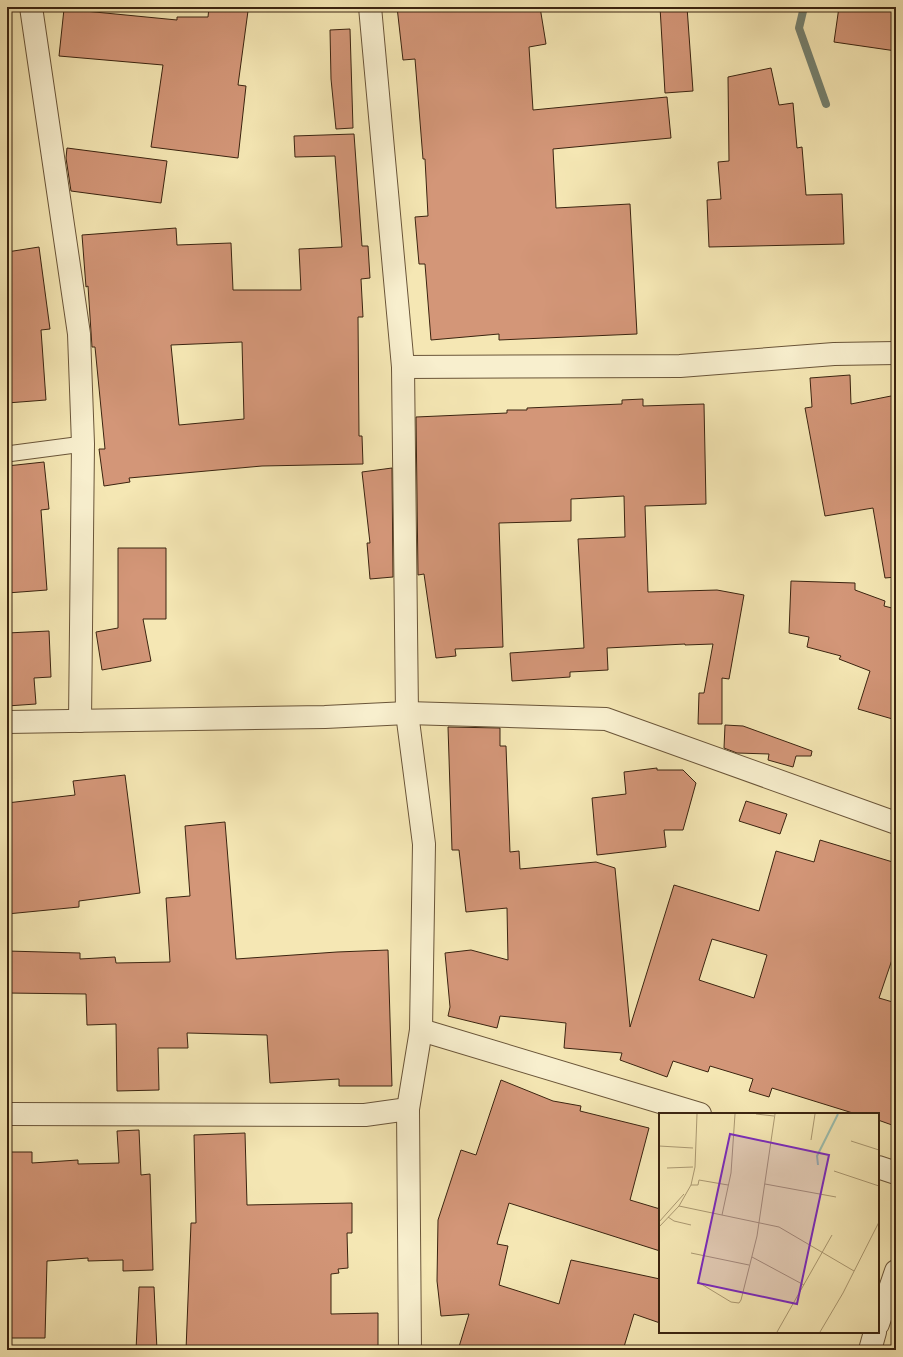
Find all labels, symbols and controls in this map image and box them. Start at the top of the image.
inset map [659,1113,879,1333]

